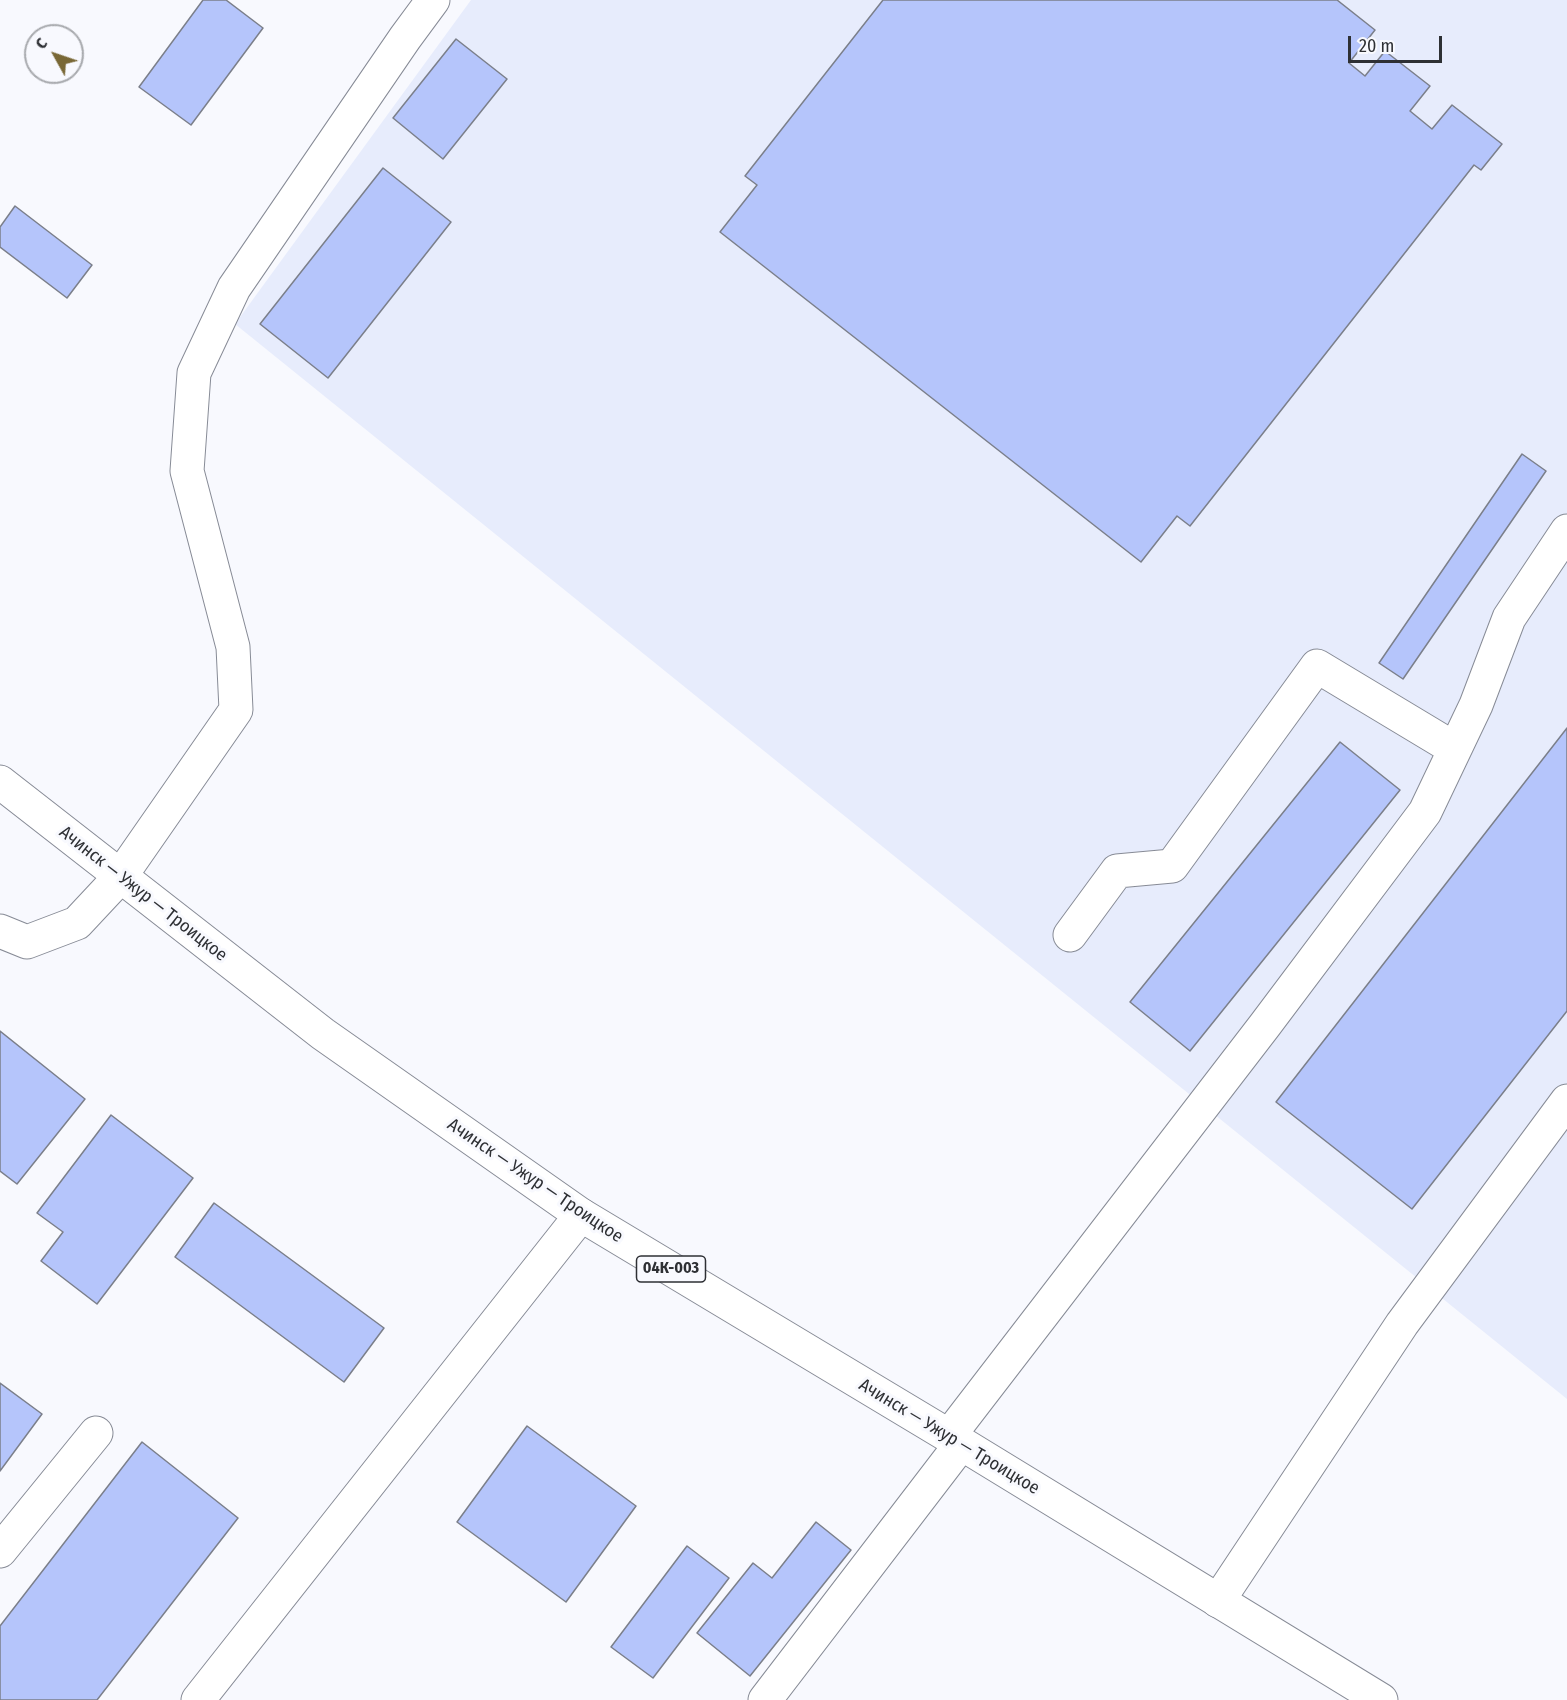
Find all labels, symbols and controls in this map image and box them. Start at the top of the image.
north arrow [24,24,84,84]
scale bar [1351,24,1446,62]
text: С [31,34,51,53]
text: 20 m [1359,35,1394,57]
street label: Ачинск — Ужур — Троицкое [55,822,231,966]
street label: Ачинск — Ужур — Троицкое [443,1114,627,1248]
road number: 04К-003 [636,1256,706,1282]
street label: Ачинск — Ужур — Троицкое [855,1374,1043,1500]

